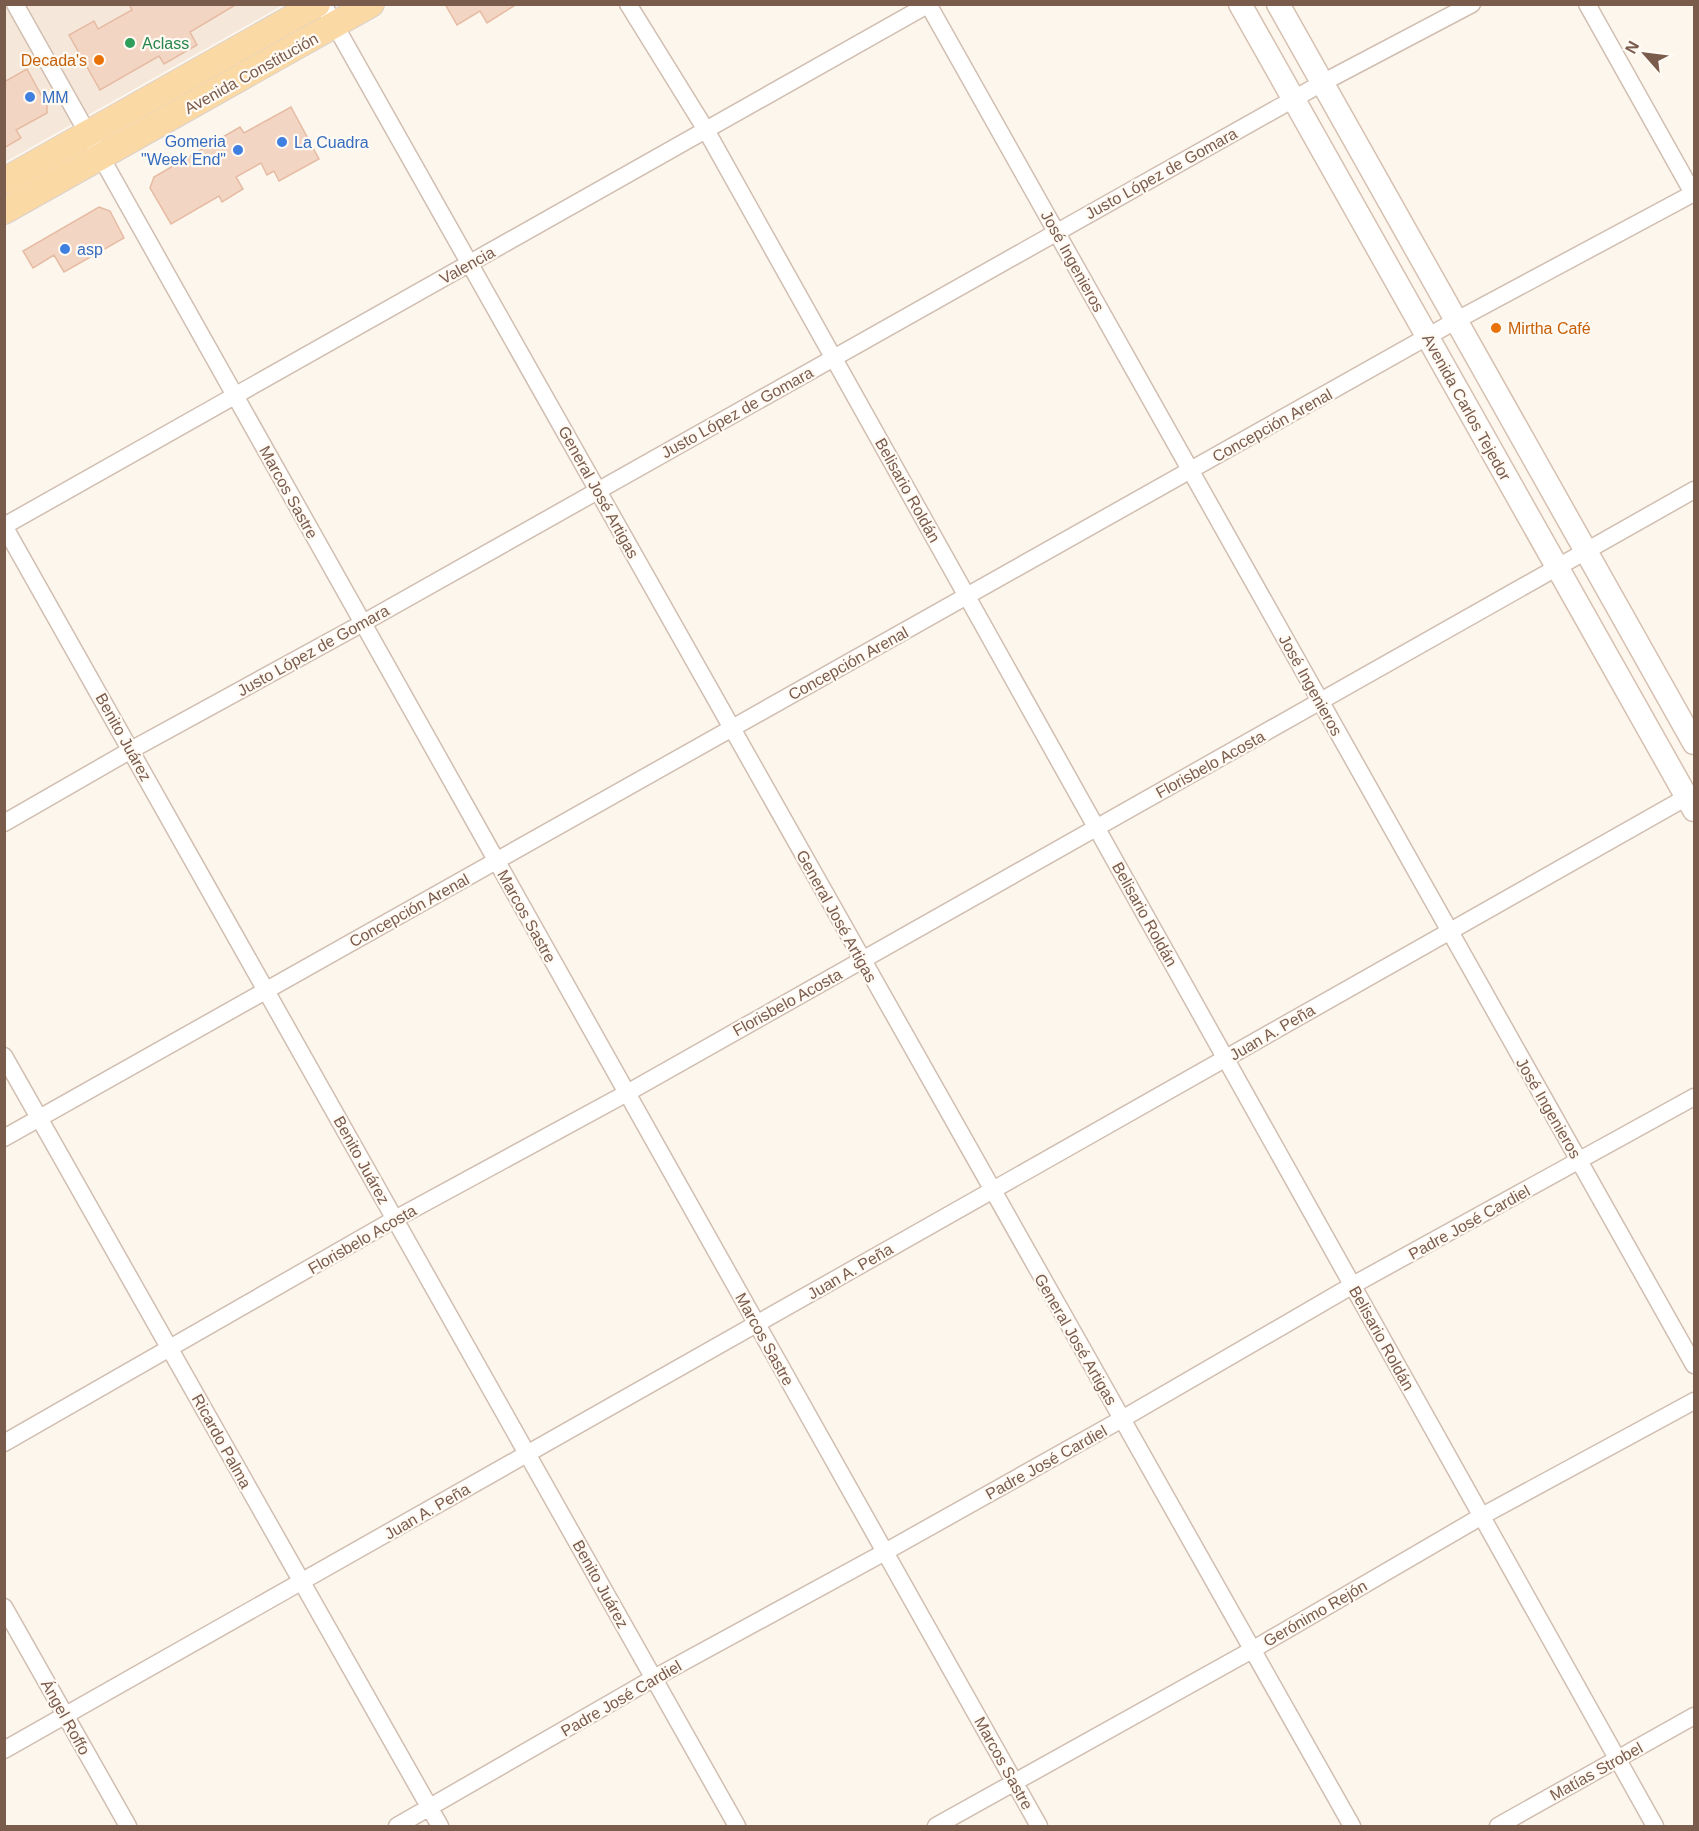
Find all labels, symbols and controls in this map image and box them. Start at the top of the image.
north arrow [1615,24,1675,84]
street label: Avenida Constitución [182,30,321,117]
place label: Aclass [142,35,189,52]
marker: Aclass [123,36,137,50]
text: N [1622,38,1642,56]
place label: Decada's [21,52,87,69]
marker: Decada's [92,53,106,67]
place label: MM [42,89,69,106]
marker: MM [23,90,37,104]
street label: Justo López de Gomara [1082,125,1240,222]
place label: Gomeria "Week End" [141,133,226,168]
place label: La Cuadra [294,134,369,151]
marker: La Cuadra [275,135,289,149]
marker: Gomeria "Week End" [231,143,245,157]
street label: José Ingenieros [1038,208,1107,315]
place label: asp [77,241,103,258]
marker: asp [58,242,72,256]
street label: Valencia [437,243,498,287]
place label: Mirtha Café [1508,320,1591,337]
marker: Mirtha Café [1489,321,1503,335]
street label: Avenida Carlos Tejedor [1419,331,1514,484]
street label: Justo López de Gomara [658,364,816,461]
street label: Concepción Arenal [1209,385,1335,465]
street label: General José Artigas [555,423,642,561]
street label: Belisario Roldán [872,435,943,545]
street label: Marcos Sastre [256,443,321,542]
street label: Justo López de Gomara [234,602,392,699]
street label: Concepción Arenal [785,623,911,703]
street label: José Ingenieros [1276,632,1345,739]
street label: Benito Juárez [92,690,155,784]
street label: Florisbelo Acosta [1153,727,1268,801]
street label: General José Artigas [793,847,880,985]
street label: Belisario Roldán [1109,859,1180,969]
street label: Marcos Sastre [494,867,559,966]
street label: Concepción Arenal [346,870,472,950]
street label: Florisbelo Acosta [730,965,845,1039]
street label: Juan A. Peña [1227,1001,1318,1064]
street label: José Ingenieros [1513,1055,1584,1161]
street label: Benito Juárez [330,1113,393,1207]
street label: Padre José Cardiel [1406,1182,1533,1263]
street label: Florisbelo Acosta [305,1202,419,1277]
street label: Juan A. Peña [805,1240,896,1303]
street label: General José Artigas [1031,1271,1120,1408]
street label: Belisario Roldán [1346,1283,1417,1393]
street label: Marcos Sastre [732,1290,797,1389]
street label: Ricardo Palma [189,1391,254,1491]
street label: Padre José Cardiel [983,1422,1110,1503]
street label: Juan A. Peña [382,1480,473,1543]
street label: Benito Juárez [569,1537,632,1631]
street label: Gerónimo Rejón [1261,1577,1370,1650]
street label: Padre José Cardiel [558,1657,684,1740]
street label: Ángel Roffo [38,1676,94,1758]
street label: Marcos Sastre [971,1714,1036,1813]
street label: Matías Strobel [1547,1739,1645,1804]

